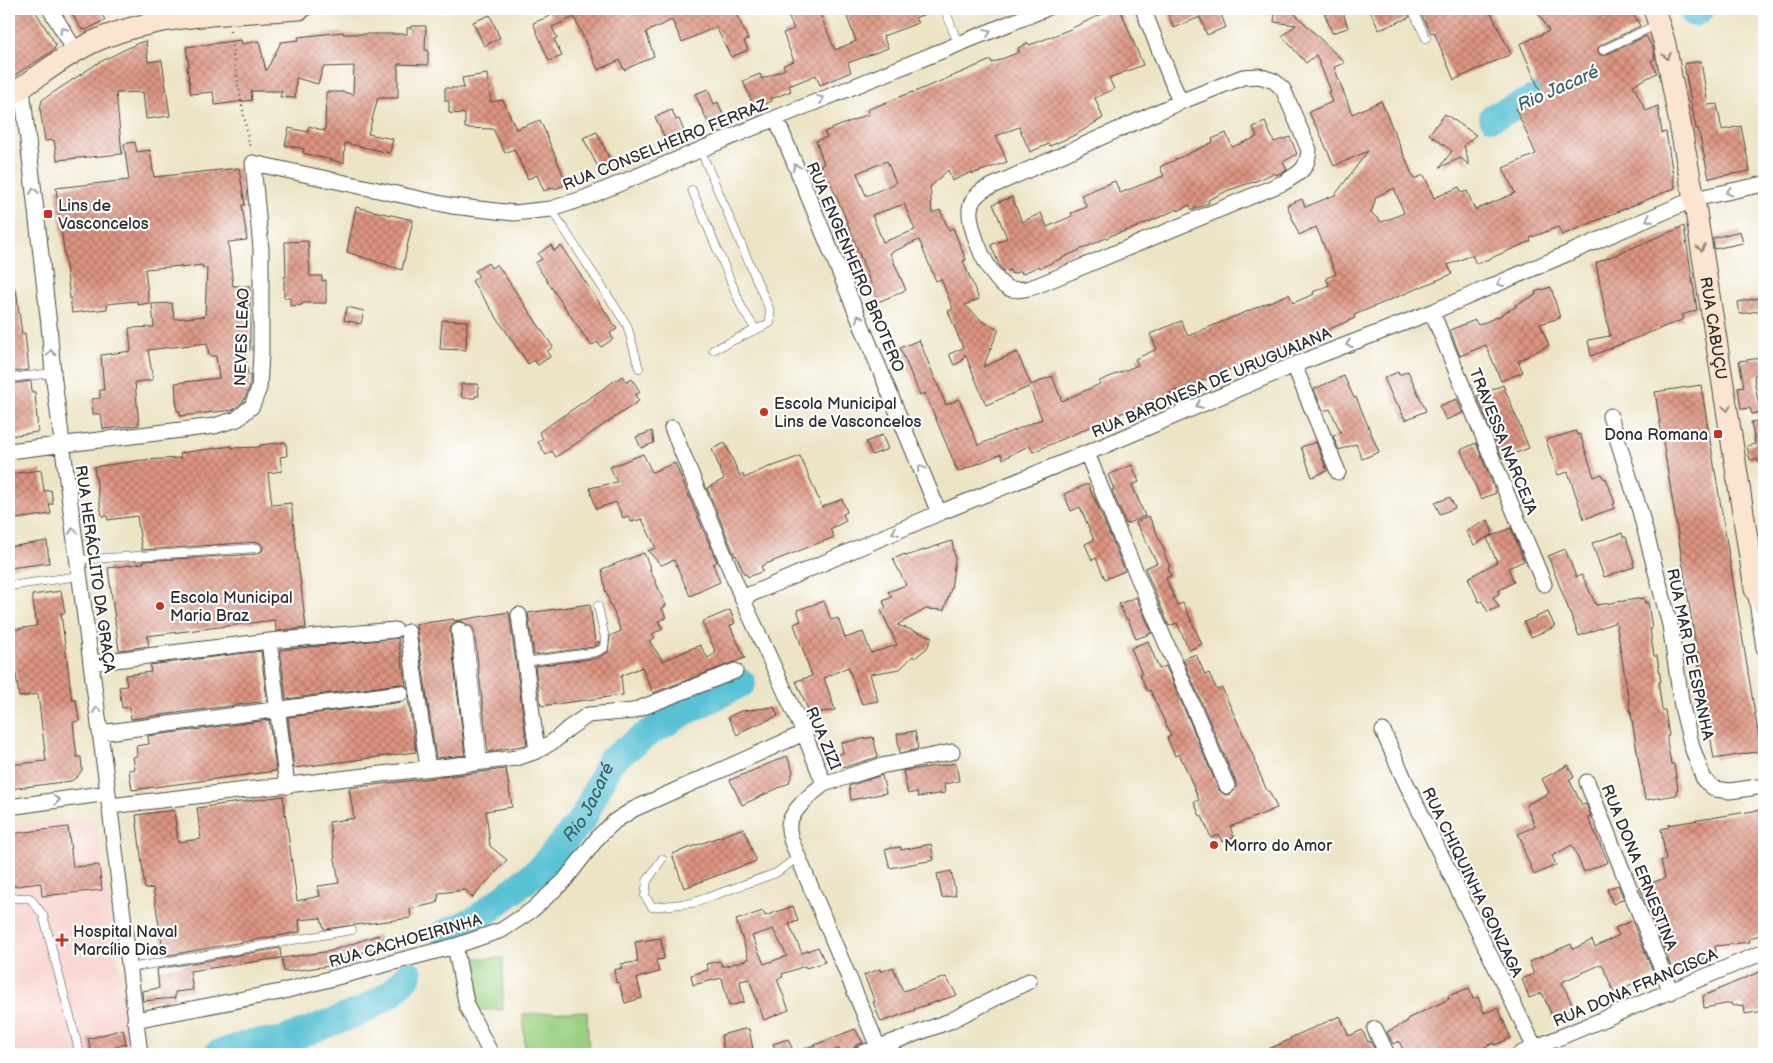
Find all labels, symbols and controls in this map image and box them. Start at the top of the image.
one-way arrow [60,27,69,36]
one-way arrow [983,28,992,38]
one-way arrow [1662,51,1672,60]
water label: Rio Jacaré [1514,61,1602,116]
street label: RUA CONSELHEIRO FERRAZ [560,95,771,195]
one-way arrow [816,95,825,106]
street label: RUA ENGENHEIRO BROTERO [802,160,908,376]
one-way arrow [792,164,802,172]
one-way arrow [1725,186,1733,197]
one-way arrow [29,187,40,195]
place label: Lins de Vasconcelos [58,197,149,234]
marker: Lins de Vasconcelos [42,208,54,220]
one-way arrow [1645,212,1654,223]
one-way arrow [1696,243,1706,252]
one-way arrow [1496,276,1505,287]
street label: RUA CABUÇU [1695,276,1730,381]
street label: NEVES LEAO [231,288,254,386]
one-way arrow [854,314,864,322]
street label: RUA BARONESA DE URUGUAIANA [1089,324,1334,443]
one-way arrow [1345,338,1354,348]
one-way arrow [46,348,57,356]
street label: TRAVESSA NARCEJA [1465,366,1541,518]
place label: Escola Municipal Lins de Vasconcelos [774,395,921,432]
one-way arrow [1195,399,1204,410]
one-way arrow [1721,404,1731,412]
marker: Escola Municipal Lins de Vasconcelos [758,406,770,418]
place label: Dona Romana [1604,426,1708,445]
marker: Dona Romana [1712,428,1724,440]
street label: RUA HERÁCLITO DA GRAÇA [71,464,121,675]
one-way arrow [916,464,927,473]
one-way arrow [891,526,900,536]
one-way arrow [68,527,79,535]
street label: RUA MAR DE ESPANHA [1662,567,1717,742]
place label: Escola Municipal Maria Braz [170,589,293,626]
marker: Escola Municipal Maria Braz [154,600,166,612]
street label: RUA ZIZI [801,704,844,773]
one-way arrow [92,705,103,713]
water label: Rio Jacaré [558,759,619,846]
street label: RUA DONA ERNESTINA [1597,782,1681,953]
street label: RUA CHIQUINHA GONZAGA [1417,785,1526,981]
one-way arrow [53,795,61,806]
place label: Morro do Amor [1224,837,1332,856]
marker: Morro do Amor [1208,839,1220,851]
street label: RUA CACHOEIRINHA [327,910,484,972]
place label: Hospital Naval Marcílio Dias [73,923,177,960]
marker: Hospital Naval Marcílio Dias [55,933,69,947]
street label: RUA DONA FRANCISCA [1551,945,1721,1032]

